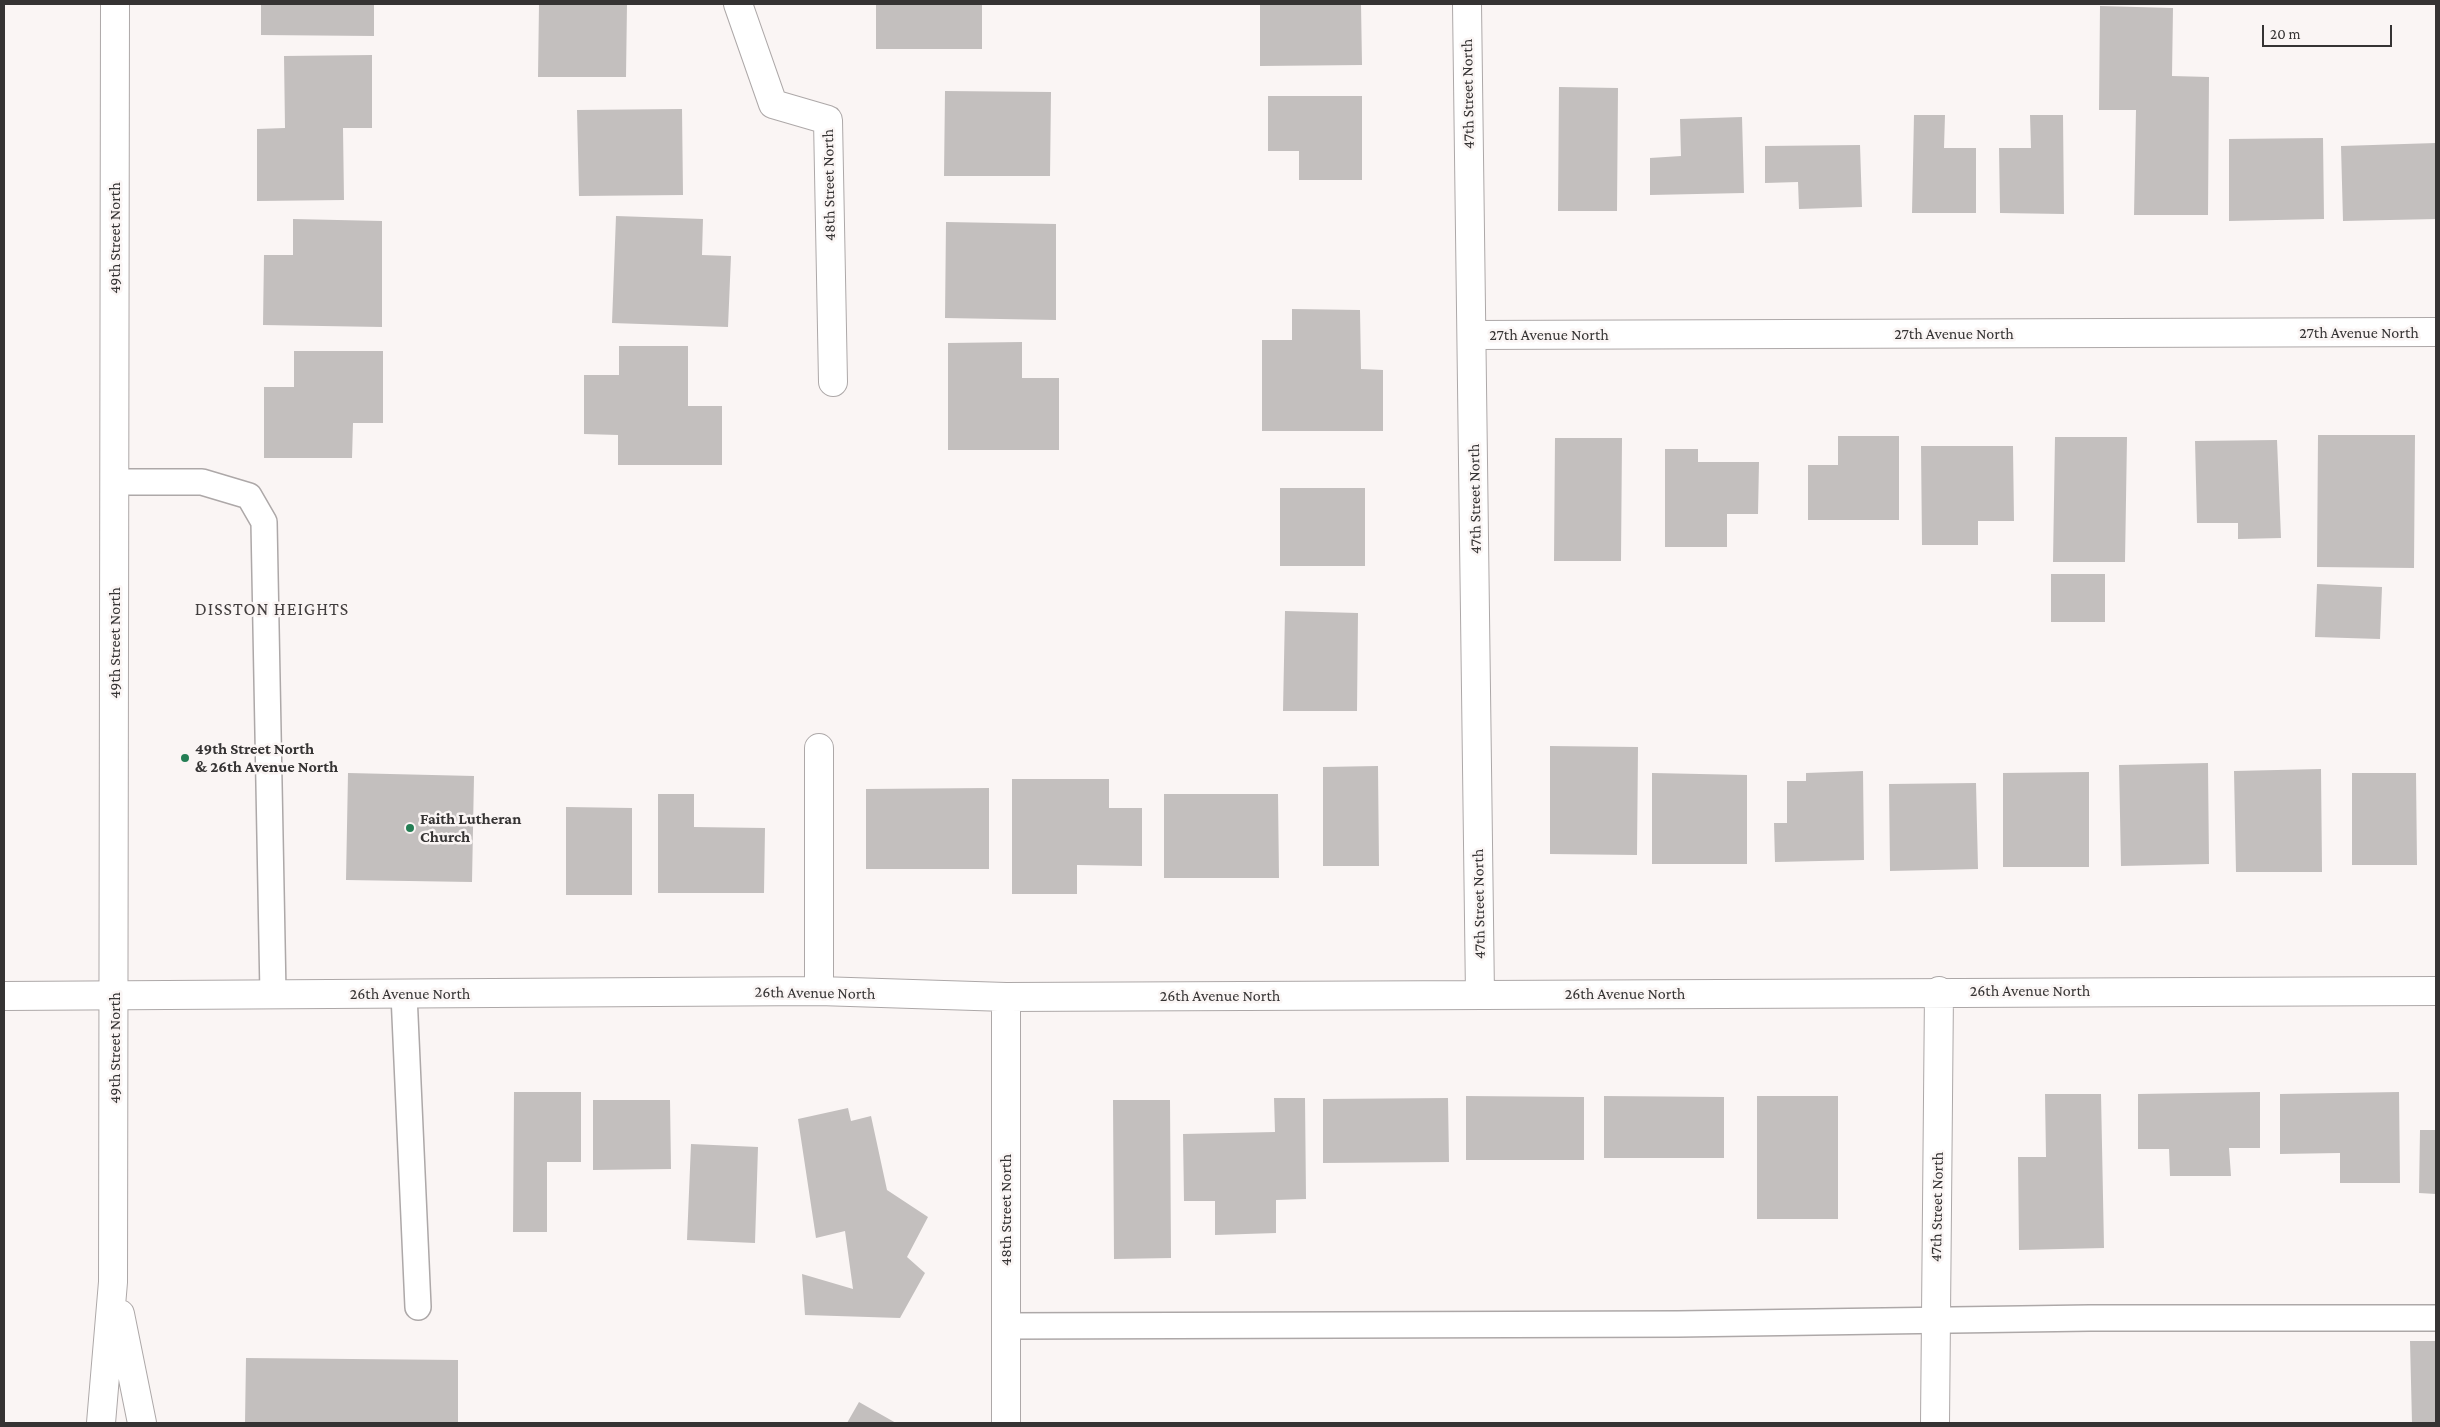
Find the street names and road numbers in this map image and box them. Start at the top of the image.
street label: 47th Street North [1457,39,1479,149]
street label: 48th Street North [818,129,840,241]
street label: 49th Street North [105,182,125,294]
street label: 27th Avenue North [2299,323,2419,343]
street label: 27th Avenue North [1894,324,2014,344]
street label: 27th Avenue North [1489,325,1609,345]
street label: 47th Street North [1464,444,1486,554]
street label: 49th Street North [105,587,125,699]
street label: 47th Street North [1468,849,1490,959]
street label: 26th Avenue North [1970,981,2090,1001]
street label: 26th Avenue North [755,982,875,1004]
street label: 26th Avenue North [350,984,470,1004]
street label: 26th Avenue North [1565,984,1685,1004]
street label: 26th Avenue North [1160,986,1280,1006]
street label: 49th Street North [105,992,125,1104]
street label: 47th Street North [1926,1152,1948,1262]
street label: 48th Street North [996,1154,1016,1266]

